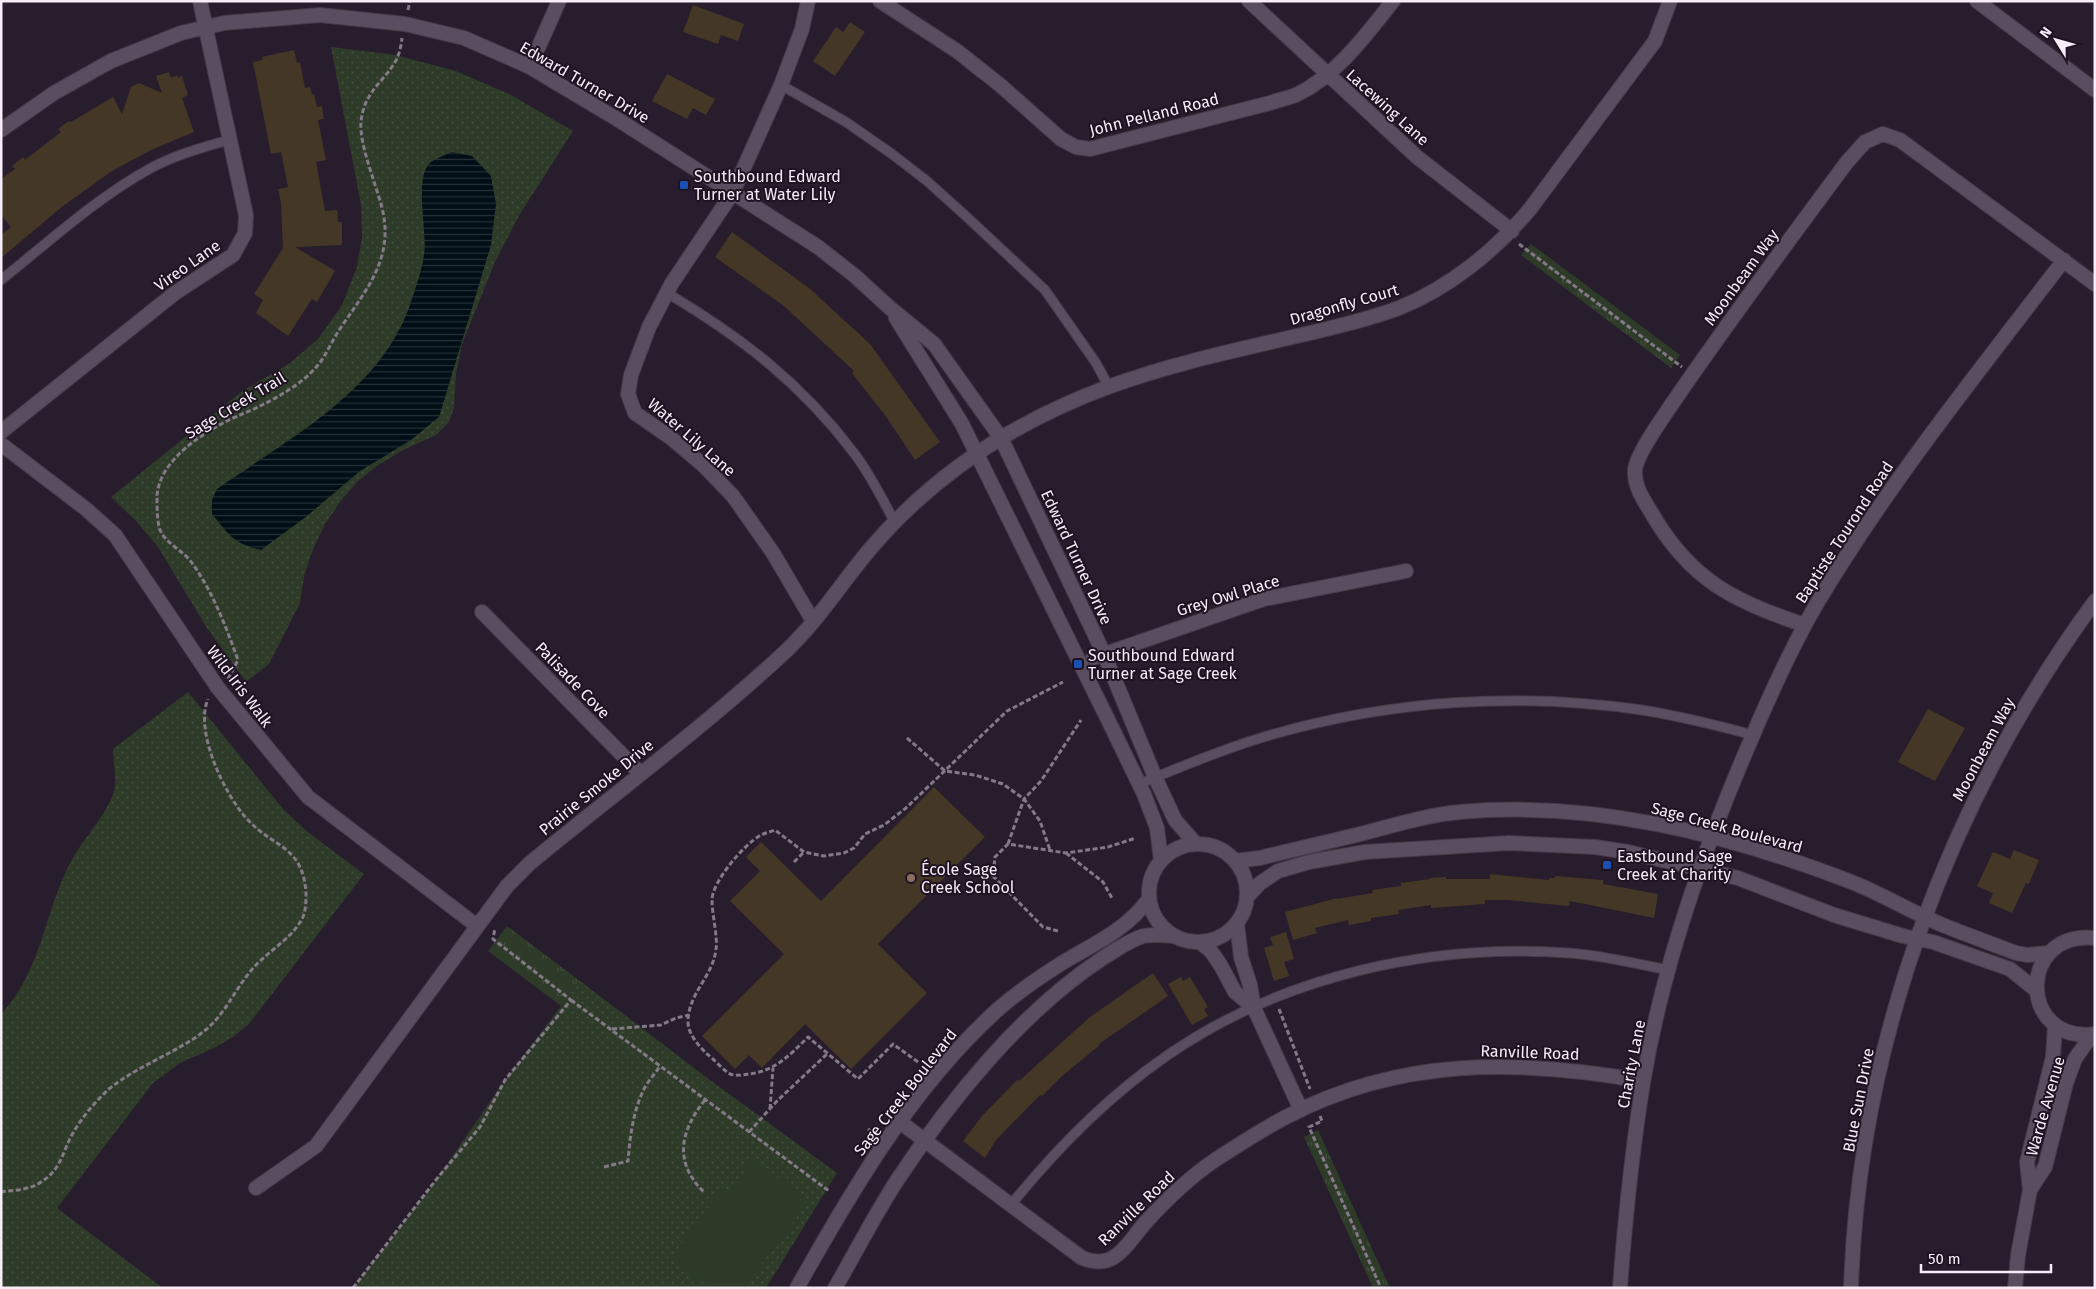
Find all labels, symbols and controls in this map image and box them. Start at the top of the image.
north arrow [2031,15,2081,65]
text: N [2036,24,2056,41]
street label: Edward Turner Drive [517,38,653,127]
street label: Lacewing Lane [1342,65,1433,150]
street label: John Pelland Road [1087,89,1221,140]
place label: Southbound Edward Turner at Water Lily [694,167,841,204]
marker: Southbound Edward Turner at Water Lily [678,179,690,191]
street label: Moonbeam Way [1700,225,1783,329]
street label: Vireo Lane [151,236,224,295]
street label: Dragonfly Court [1288,280,1401,329]
street label: Sage Creek Trail [182,368,289,443]
street label: Water Lily Lane [644,394,739,481]
street label: Baptiste Tourond Road [1791,458,1897,607]
street label: Edward Turner Drive [1037,487,1116,628]
street label: Grey Owl Place [1174,571,1282,620]
street label: Palisade Cove [531,638,614,723]
street label: Wild Iris Walk [203,642,277,732]
place label: Southbound Edward Turner at Sage Creek [1088,646,1237,683]
marker: Southbound Edward Turner at Sage Creek [1072,658,1084,670]
street label: Moonbeam Way [1948,694,2019,804]
street label: Prairie Smoke Drive [535,735,657,839]
street label: Sage Creek Boulevard [1649,798,1805,857]
place label: Eastbound Sage Creek at Charity [1617,847,1733,884]
place label: École Sage Creek School [921,859,1015,897]
marker: Eastbound Sage Creek at Charity [1601,859,1613,871]
marker: École Sage Creek School [905,872,917,884]
street label: Charity Lane [1614,1018,1649,1110]
street label: Sage Creek Boulevard [850,1025,961,1160]
street label: Ranville Road [1480,1041,1580,1064]
street label: Blue Sun Drive [1839,1046,1878,1154]
street label: Warde Avenue [2022,1054,2069,1158]
street label: Ranville Road [1094,1167,1179,1250]
scale bar [1921,1242,2051,1274]
text: 50 m [1928,1250,1961,1268]

